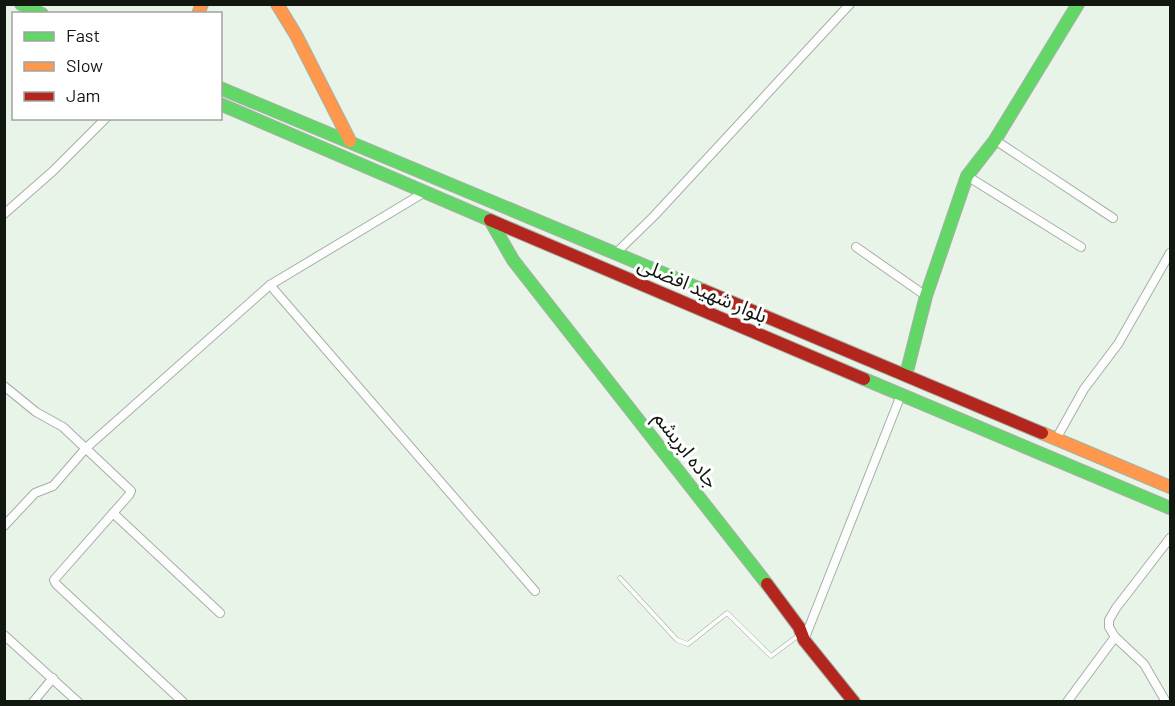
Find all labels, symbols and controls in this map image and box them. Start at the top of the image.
legend [12,12,222,120]
text: Fast [66,24,100,46]
text: Slow [66,54,103,76]
text: Jam [66,84,100,106]
street label: بلوار شهید افضلی [634,251,771,328]
street label: جاده ابریشم [646,406,724,495]

